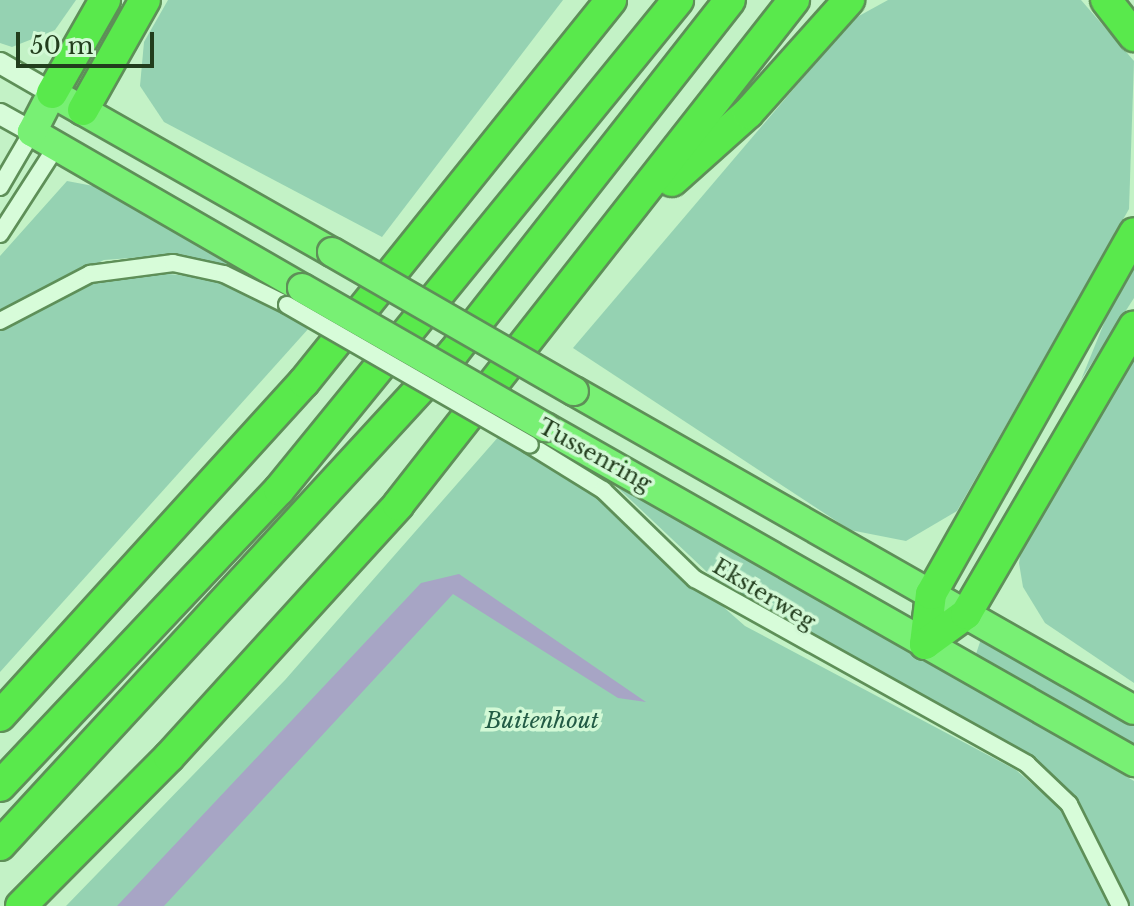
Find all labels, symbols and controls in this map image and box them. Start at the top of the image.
scale bar [20,16,158,66]
text: 50 m [30,31,93,60]
street label: Tussenring [534,413,656,497]
street label: Eksterweg [708,553,820,635]
park label: Buitenhout [485,708,599,734]

